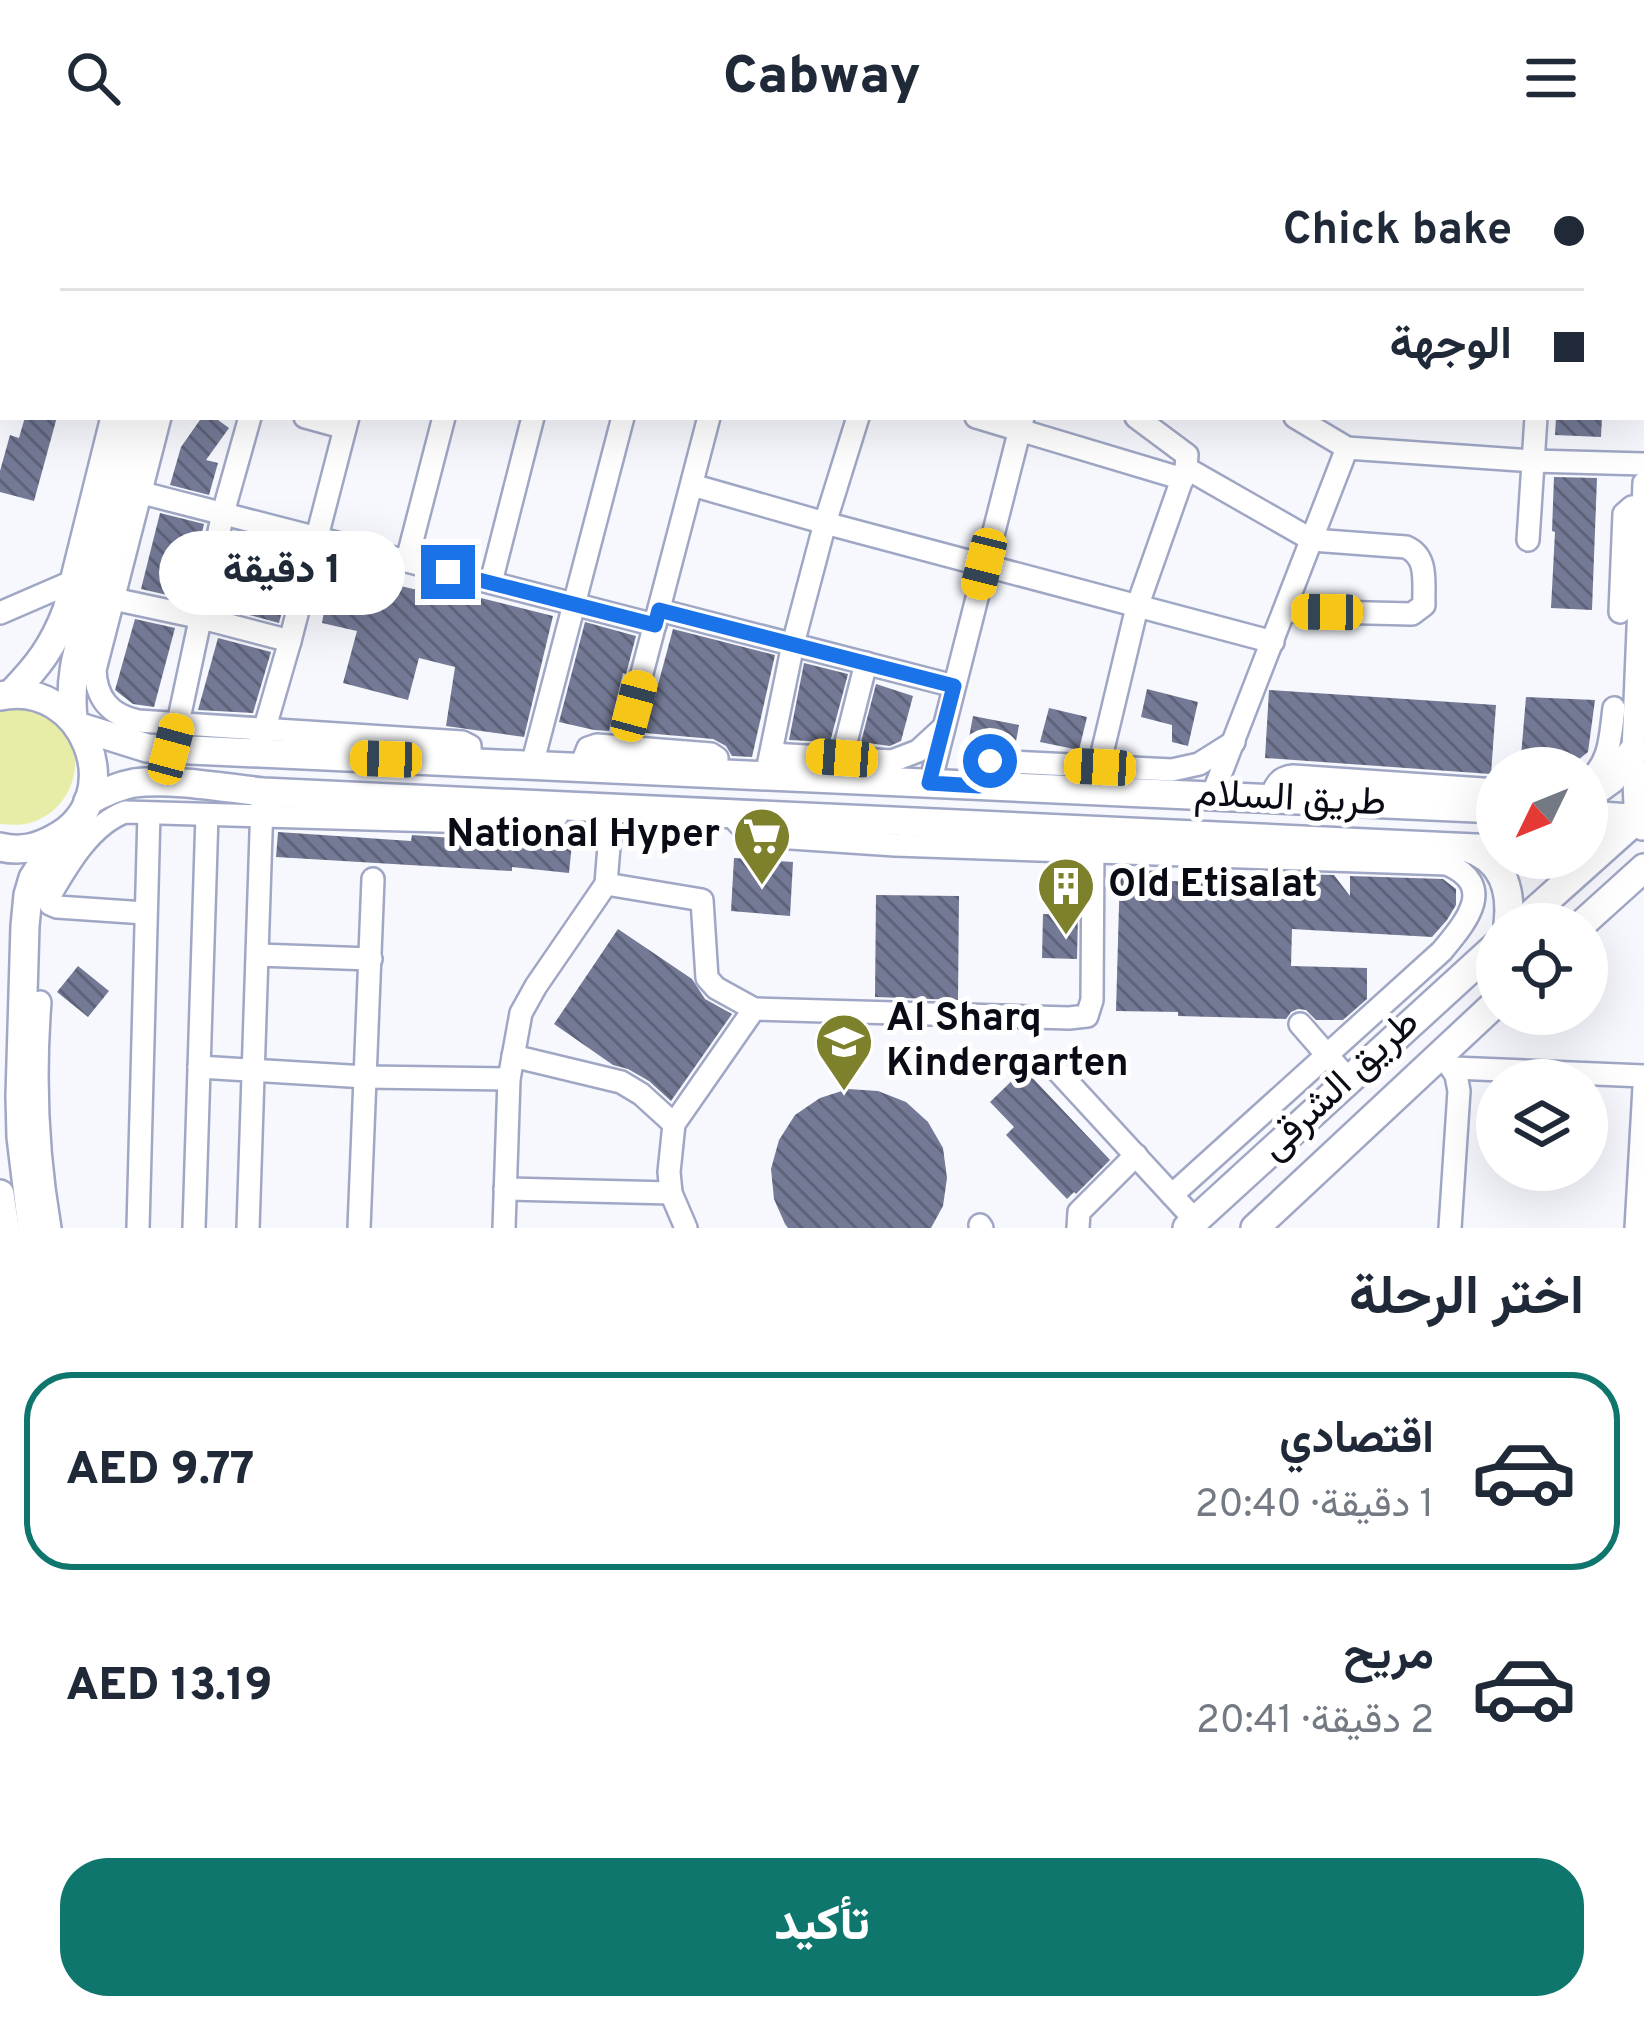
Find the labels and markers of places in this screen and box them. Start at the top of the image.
supermarket icon: National Hyper [731,805,793,887]
place label: National Hyper [446,812,720,861]
building icon: Old Etisalat [1035,855,1097,937]
place label: Old Etisalat [1108,862,1318,911]
place label: Al Sharq Kindergarten [886,996,1129,1090]
school or university icon: Al Sharq Kindergarten [813,1011,875,1093]

